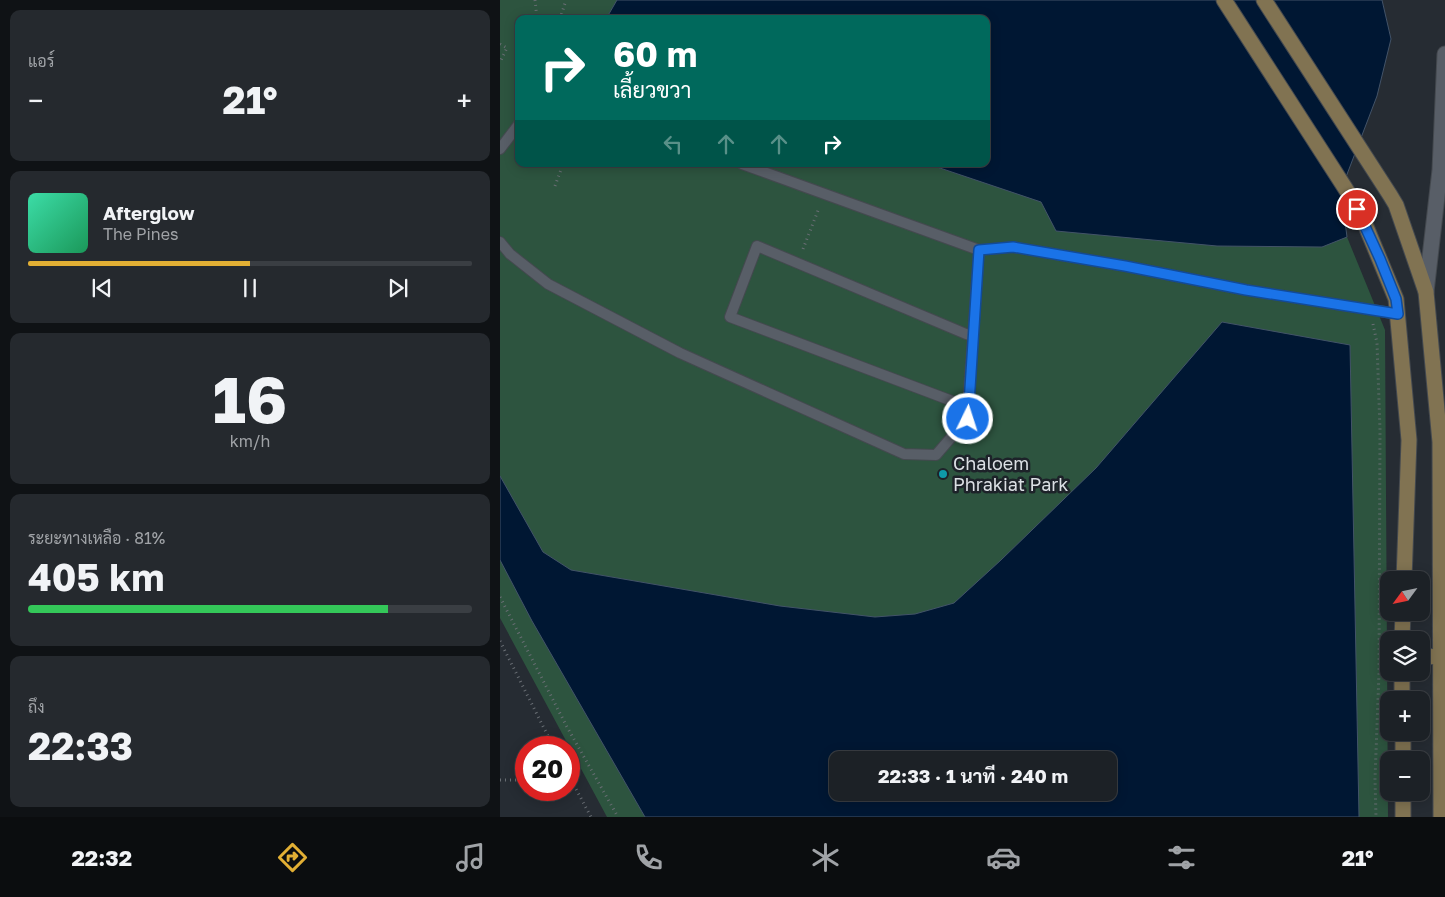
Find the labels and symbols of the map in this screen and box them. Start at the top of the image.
pin [1336,188,1378,230]
position arrow [941,392,993,444]
place label: Chaloem Phrakiat Park [953,452,1069,495]
marker: Chaloem Phrakiat Park [937,468,949,480]
north arrow [1380,571,1430,621]
speed limit sign: 20 [515,736,580,801]

